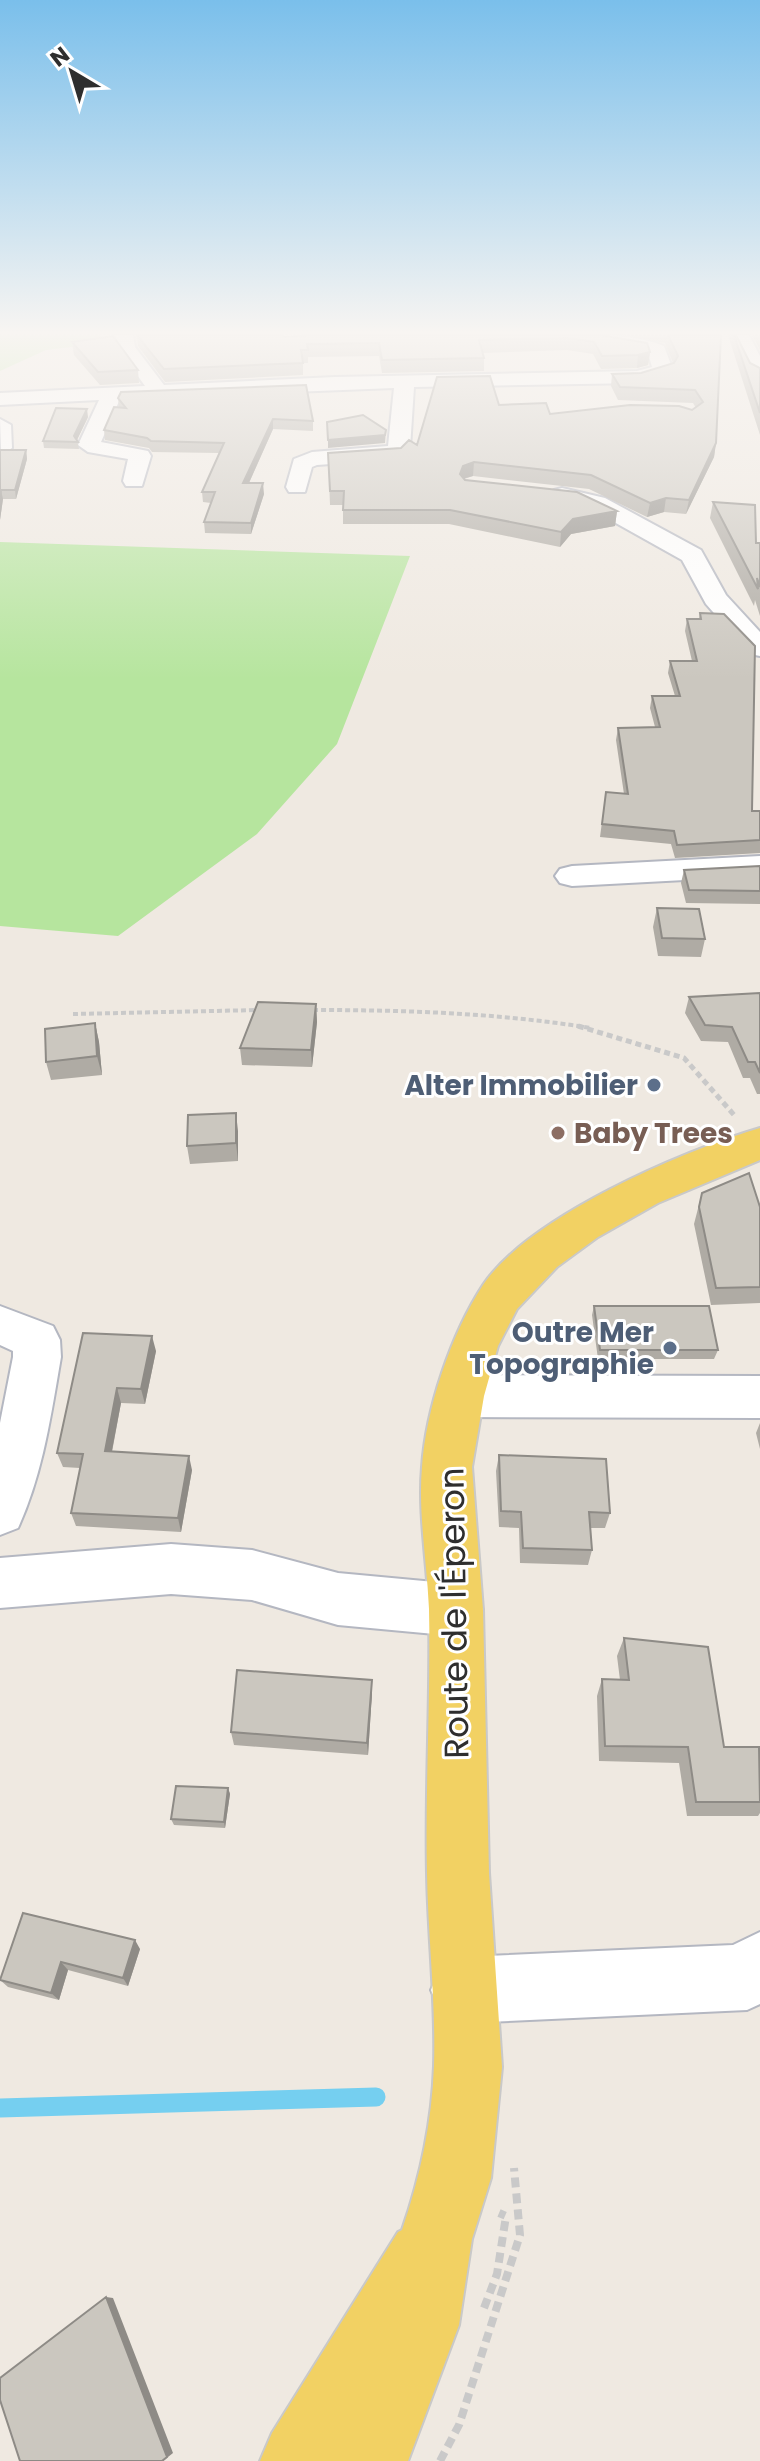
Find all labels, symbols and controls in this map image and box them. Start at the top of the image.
north arrow [32,32,112,112]
text: N [44,39,76,74]
place label: Alter Immobilier [404,1066,638,1105]
marker: Alter Immobilier [645,1076,663,1094]
place label: Baby Trees [574,1114,733,1153]
marker: Baby Trees [549,1124,567,1142]
place label: Outre Mer Topographie [469,1313,654,1384]
marker: Outre Mer Topographie [661,1339,679,1357]
street label: Route de l'Éperon [427,1467,481,1759]

